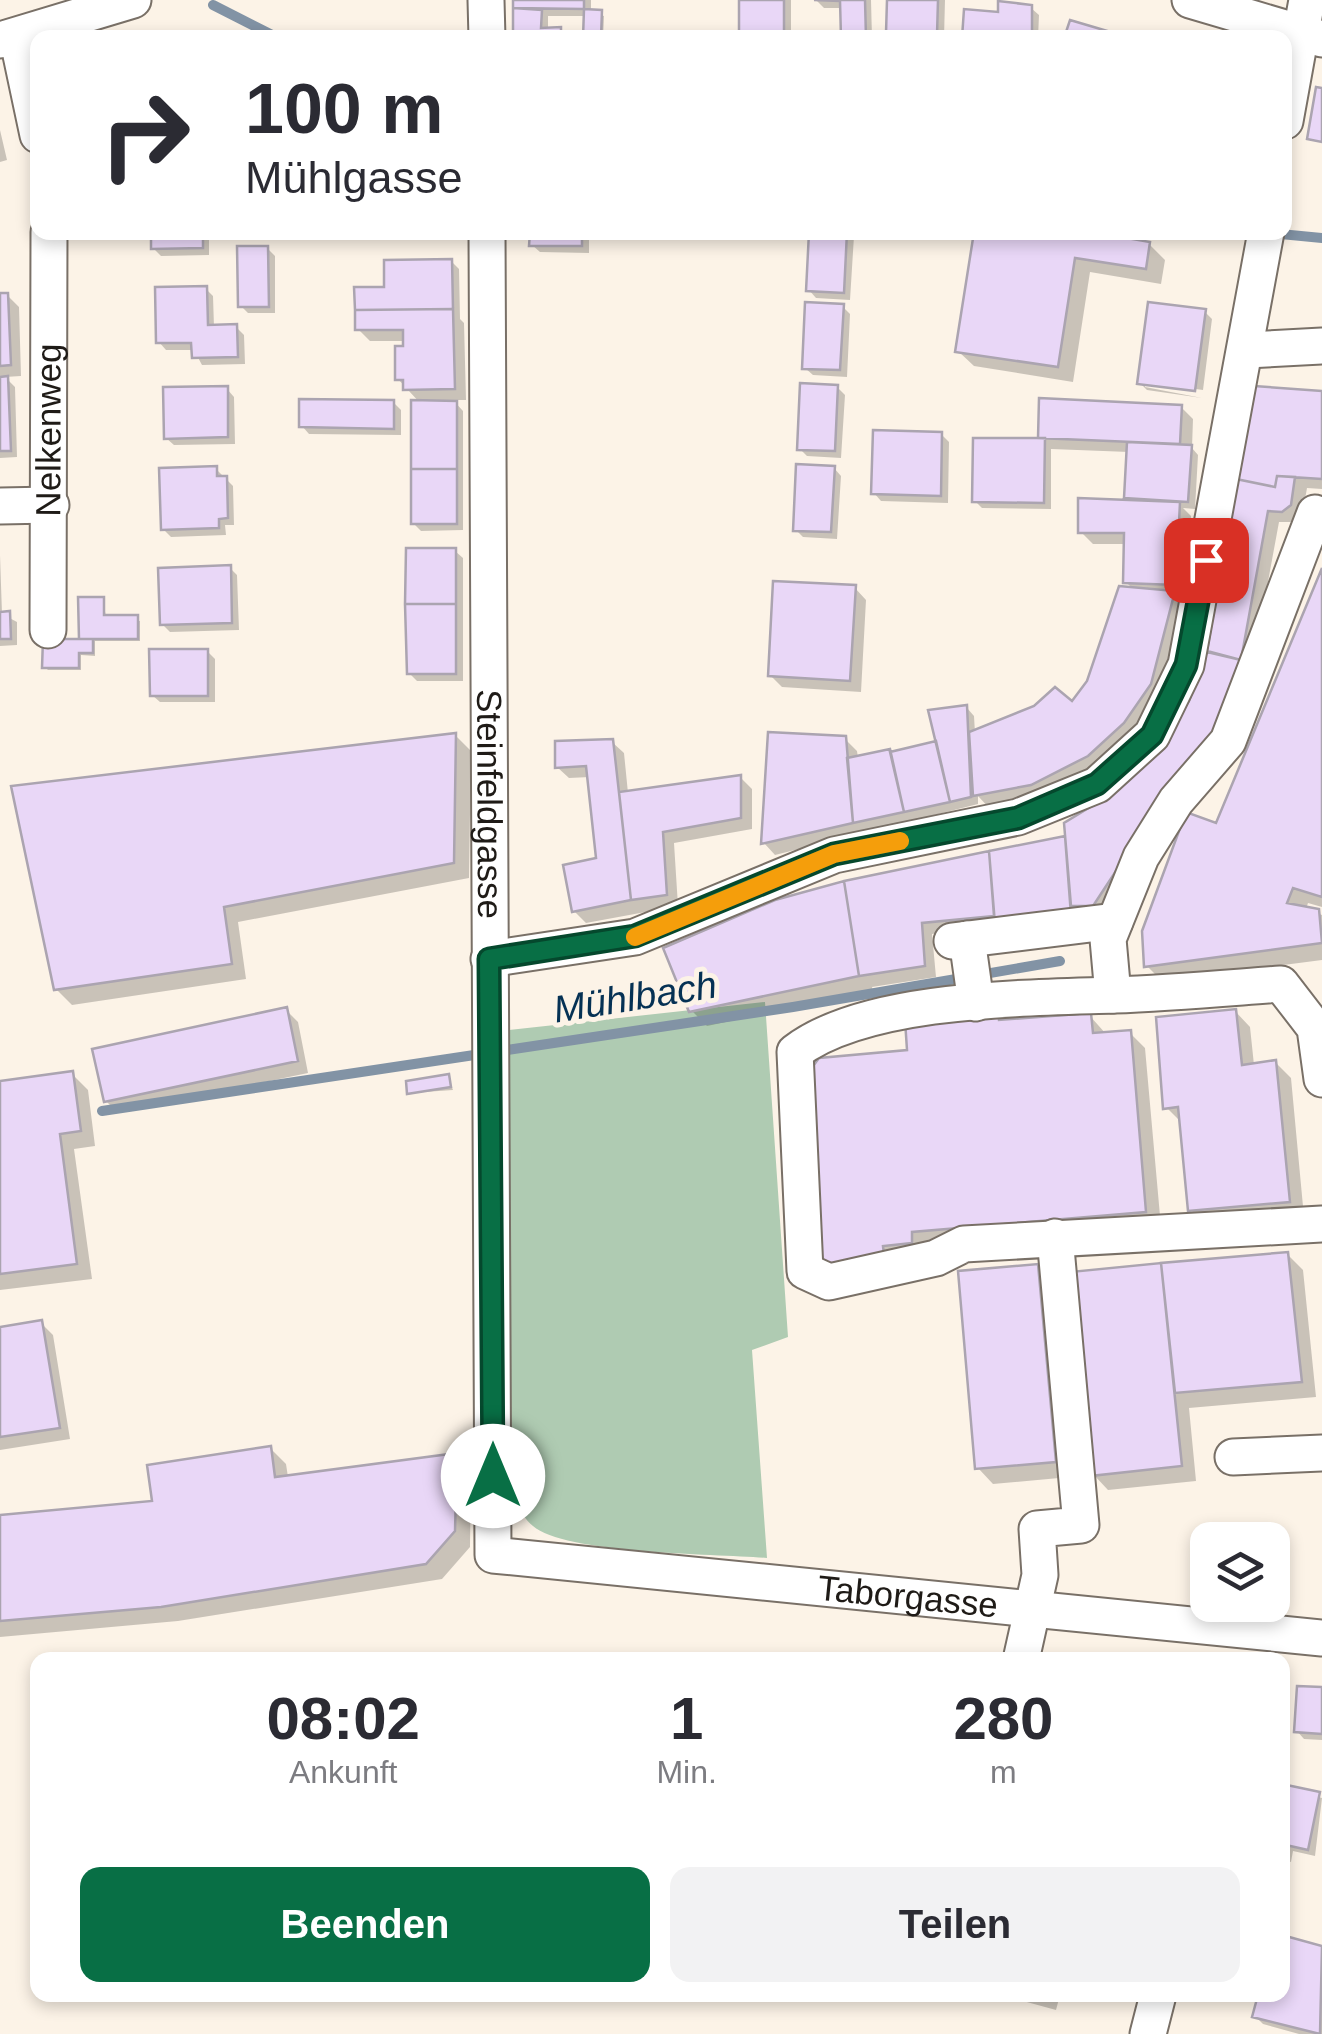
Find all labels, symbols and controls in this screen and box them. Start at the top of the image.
icon: right [80,70,210,200]
text: 100 m [245,70,443,148]
text: Mühlgasse [245,152,463,203]
street label: Nelkenweg [28,343,68,517]
pin [1164,518,1249,603]
icon: arrive [1179,533,1234,588]
street label: Steinfeldgasse [470,689,510,919]
water label: Mühlbach [550,963,720,1031]
position arrow [441,1424,545,1528]
map controls [1190,1522,1290,1622]
button: layers [1190,1522,1290,1622]
street label: Taborgasse [816,1568,1000,1624]
text: 08:02 [266,1685,420,1752]
text: 1 [670,1685,703,1752]
text: 280 [953,1685,1053,1752]
text: Ankunft [289,1754,397,1790]
text: Min. [656,1754,717,1790]
text: m [990,1754,1017,1790]
button: Beenden [80,1867,650,1982]
button: Teilen [670,1867,1240,1982]

